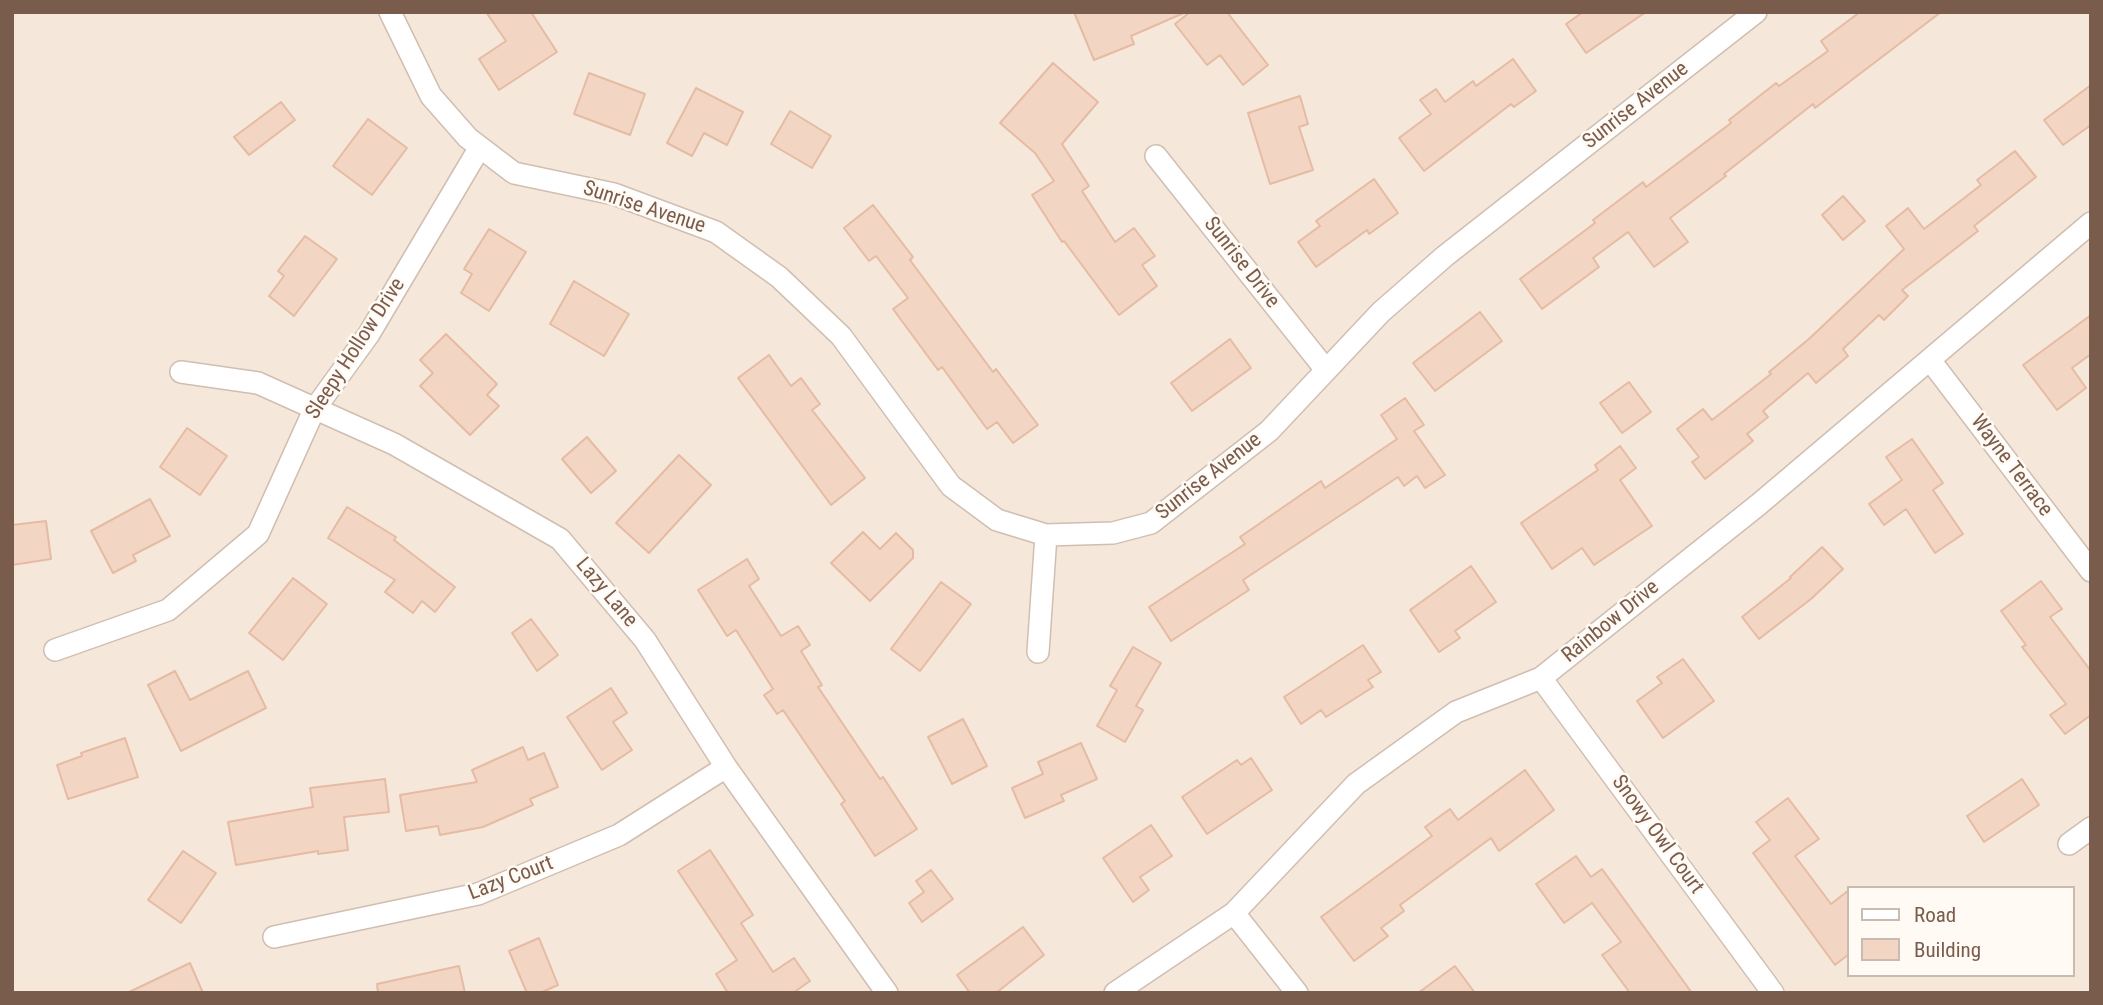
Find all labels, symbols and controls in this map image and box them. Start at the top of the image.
street label: Sunrise Avenue [1578,57,1694,155]
street label: Sunrise Avenue [580,176,708,240]
street label: Sunrise Drive [1198,212,1284,314]
street label: Sleepy Hollow Drive [301,274,411,424]
street label: Wayne Terrace [1965,410,2057,522]
street label: Sunrise Avenue [1151,428,1267,526]
street label: Lazy Lane [570,553,642,633]
street label: Rainbow Drive [1557,575,1665,669]
street label: Snowy Owl Court [1606,771,1708,899]
street label: Lazy Court [465,851,557,907]
legend [1848,886,2075,977]
text: Road [1914,903,1956,927]
text: Building [1914,938,1981,962]

